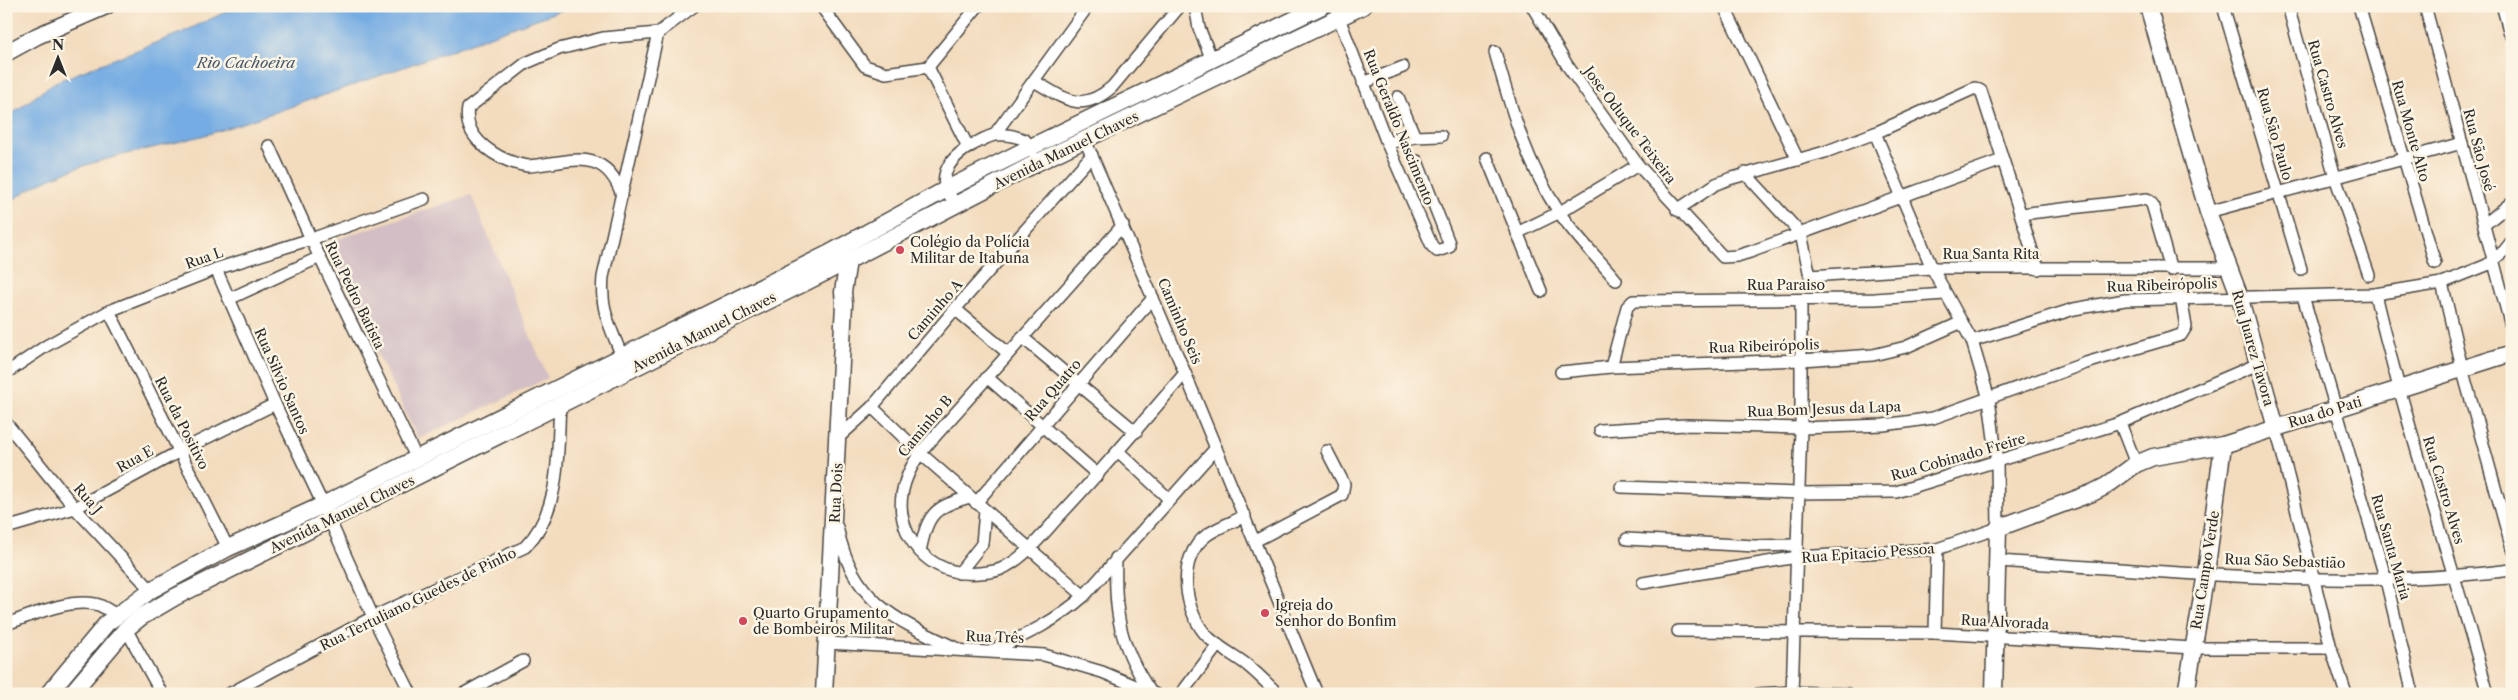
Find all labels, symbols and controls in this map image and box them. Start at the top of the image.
north arrow [32,32,82,82]
text: N [52,36,64,54]
street label: Rua Castro Alves [2304,38,2352,150]
street label: Rua Geraldo Nascimento [1359,46,1439,208]
water label: Rio Cachoeira [196,53,295,72]
street label: Jose Oduque Teixeira [1579,61,1680,188]
street label: Rua Monte Alto [2388,78,2434,184]
street label: Rua São Paulo [2253,86,2297,182]
street label: Avenida Manuel Chaves [990,107,1142,193]
street label: Rua São José [2459,107,2499,194]
place label: Colégio da Polícia Militar de Itabuna [910,233,1030,267]
street label: Rua Pedro Batista [321,238,389,352]
street label: Rua L [183,243,225,273]
marker: Colégio da Polícia Militar de Itabuna [894,244,906,256]
street label: Rua Santa Rita [1943,245,2040,263]
street label: Rua Ribeirópolis [2106,274,2218,296]
street label: Caminho A [904,275,967,344]
street label: Caminho Seis [1154,275,1206,367]
street label: Rua Paraiso [1747,276,1825,294]
street label: Avenida Manuel Chaves [628,288,779,377]
street label: Rua Juarez Tavora [2228,288,2278,409]
street label: Rua Silvio Santos [250,325,314,437]
street label: Rua Ribeirópolis [1708,335,1820,357]
street label: Rua Quatro [1021,355,1085,425]
street label: Rua da Positivo [151,373,213,473]
street label: Caminho B [894,391,956,461]
street label: Rua do Pati [2286,392,2364,432]
street label: Rua Bom Jesus da Lapa [1747,397,1902,421]
street label: Rua Cobinado Freire [1889,429,2028,485]
street label: Rua Castro Alves [2419,434,2469,546]
street label: Rua E [113,442,157,476]
street label: Rua Dois [825,463,847,523]
street label: Avenida Manuel Chaves [266,471,418,557]
street label: Rua J [70,480,106,518]
street label: Rua Santa Maria [2367,492,2415,603]
street label: Rua Campo Verde [2187,509,2223,631]
street label: Rua Epitacio Pessoa [1801,539,1936,567]
street label: Rua Tertuliano Guedes de Pinho [317,543,519,655]
street label: Rua São Sebastião [2224,550,2346,572]
place label: Igreja do Senhor do Bonfim [1275,596,1397,630]
place label: Quarto Grupamento de Bombeiros Militar [753,604,894,638]
marker: Igreja do Senhor do Bonfim [1259,607,1271,619]
street label: Rua Alvorada [1960,611,2050,633]
marker: Quarto Grupamento de Bombeiros Militar [737,615,749,627]
street label: Rua Três [965,627,1025,647]

